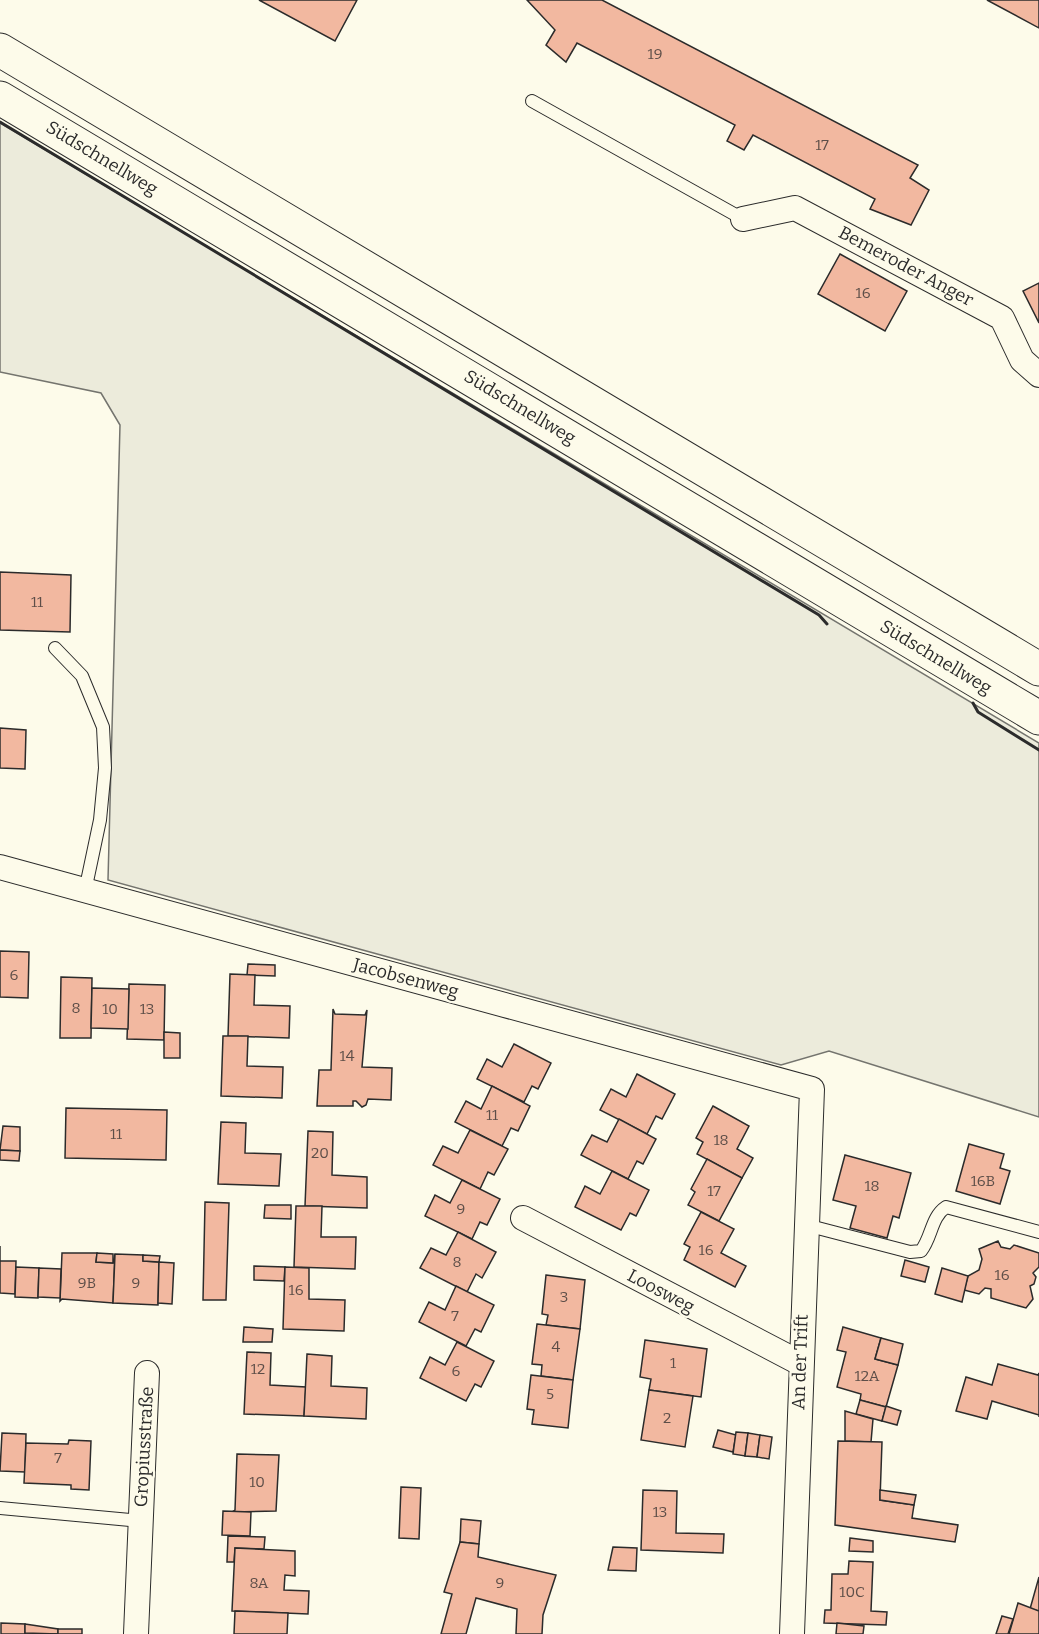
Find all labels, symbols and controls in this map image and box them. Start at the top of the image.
house number: 19 [648,45,662,63]
street label: Südschnellweg [42,116,162,200]
house number: 17 [815,136,829,154]
street label: Bemeroder Anger [835,221,977,311]
house number: 16 [856,284,871,302]
street label: Südschnellweg [460,365,580,449]
house number: 11 [31,593,43,611]
street label: Südschnellweg [876,615,996,699]
street label: Jacobsenweg [350,953,461,1003]
house number: 6 [10,966,19,984]
house number: 8 [71,999,81,1017]
house number: 10 [102,1000,118,1018]
house number: 13 [140,1000,154,1018]
house number: 14 [340,1047,355,1065]
house number: 11 [486,1106,498,1124]
house number: 11 [110,1125,122,1143]
house number: 18 [713,1131,729,1149]
house number: 20 [311,1144,329,1162]
house number: 16B [971,1172,995,1190]
house number: 18 [864,1177,880,1195]
house number: 17 [707,1182,721,1200]
house number: 9 [457,1200,465,1218]
house number: 16 [699,1241,714,1259]
house number: 8 [452,1253,462,1271]
street label: Loosweg [624,1264,698,1318]
house number: 16 [995,1266,1010,1284]
house number: 9B [78,1274,96,1292]
house number: 9 [132,1274,140,1292]
house number: 16 [289,1281,304,1299]
house number: 3 [560,1288,568,1306]
house number: 7 [451,1307,459,1325]
street label: An der Trift [787,1313,813,1410]
house number: 4 [552,1338,561,1356]
house number: 1 [670,1354,676,1372]
house number: 12 [251,1360,265,1378]
house number: 6 [452,1362,461,1380]
house number: 12A [855,1367,880,1385]
house number: 5 [546,1385,554,1403]
street label: Gropiusstraße [130,1386,158,1508]
house number: 2 [663,1409,671,1427]
house number: 7 [54,1449,62,1467]
house number: 10 [249,1473,265,1491]
house number: 13 [653,1503,667,1521]
house number: 8A [249,1574,269,1592]
house number: 9 [496,1574,504,1592]
house number: 10C [839,1583,865,1601]

